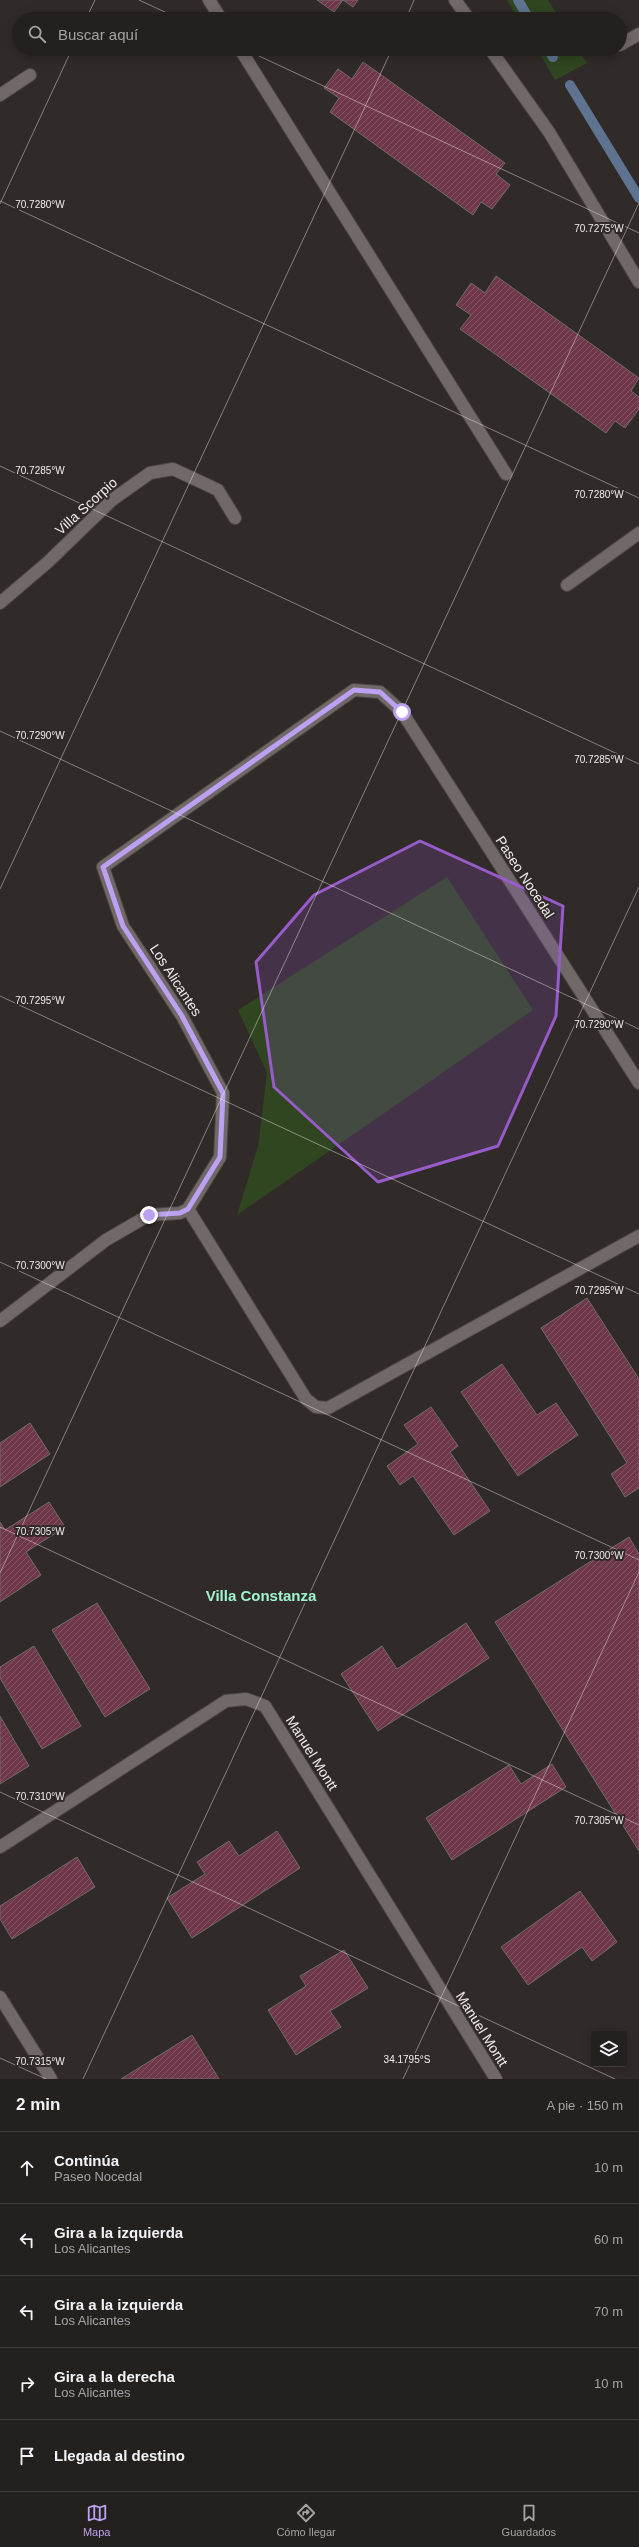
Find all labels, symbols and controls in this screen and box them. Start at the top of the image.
search box [12,12,627,56]
icon: search [26,23,48,45]
text: Buscar aquí [58,26,138,43]
text: 70.7280°W [15,199,65,210]
text: 70.7275°W [574,223,624,234]
text: 70.7285°W [15,465,65,476]
street label: Villa Scorpio [52,474,120,538]
text: 70.7280°W [574,489,624,500]
route start [393,703,411,721]
text: 70.7290°W [15,730,65,741]
text: 70.7285°W [574,754,624,765]
street label: Paseo Nocedal [492,833,558,921]
street label: Los Alicantes [147,941,205,1019]
text: 70.7295°W [15,995,65,1006]
text: 70.7290°W [574,1019,624,1030]
route end [140,1206,158,1224]
text: 70.7300°W [15,1260,65,1271]
text: 70.7295°W [574,1285,624,1296]
text: 70.7305°W [15,1526,65,1537]
text: 70.7300°W [574,1550,624,1561]
district label: Villa Constanza [206,1587,317,1604]
street label: Manuel Montt [283,1713,341,1793]
text: 70.7310°W [15,1791,65,1802]
text: 70.7305°W [574,1815,624,1826]
street label: Manuel Montt [453,1989,511,2069]
map controls [591,2031,627,2067]
button: layers [591,2031,627,2067]
text: 34.1795°S [384,2054,431,2065]
text: 70.7315°W [15,2056,65,2067]
text: 2 min [16,2095,60,2114]
text: A pie · 150 m [546,2098,623,2113]
text: Continúa [54,2152,119,2169]
icon: ahead [16,2157,38,2179]
text: 10 m [594,2160,623,2175]
text: Paseo Nocedal [54,2169,142,2184]
text: Gira a la izquierda [54,2224,183,2241]
icon: left [16,2229,38,2251]
text: 60 m [594,2232,623,2247]
text: Los Alicantes [54,2241,131,2256]
text: Gira a la izquierda [54,2296,183,2313]
icon: left [16,2301,38,2323]
text: 70 m [594,2304,623,2319]
text: Los Alicantes [54,2313,131,2328]
text: Gira a la derecha [54,2368,175,2385]
icon: right [16,2373,38,2395]
text: 10 m [594,2376,623,2391]
text: Los Alicantes [54,2385,131,2400]
icon: arrive [16,2445,38,2467]
text: Llegada al destino [54,2447,185,2464]
tab: Mapa [83,2502,110,2538]
tab: Cómo llegar [276,2502,336,2538]
tab: Guardados [502,2502,556,2538]

